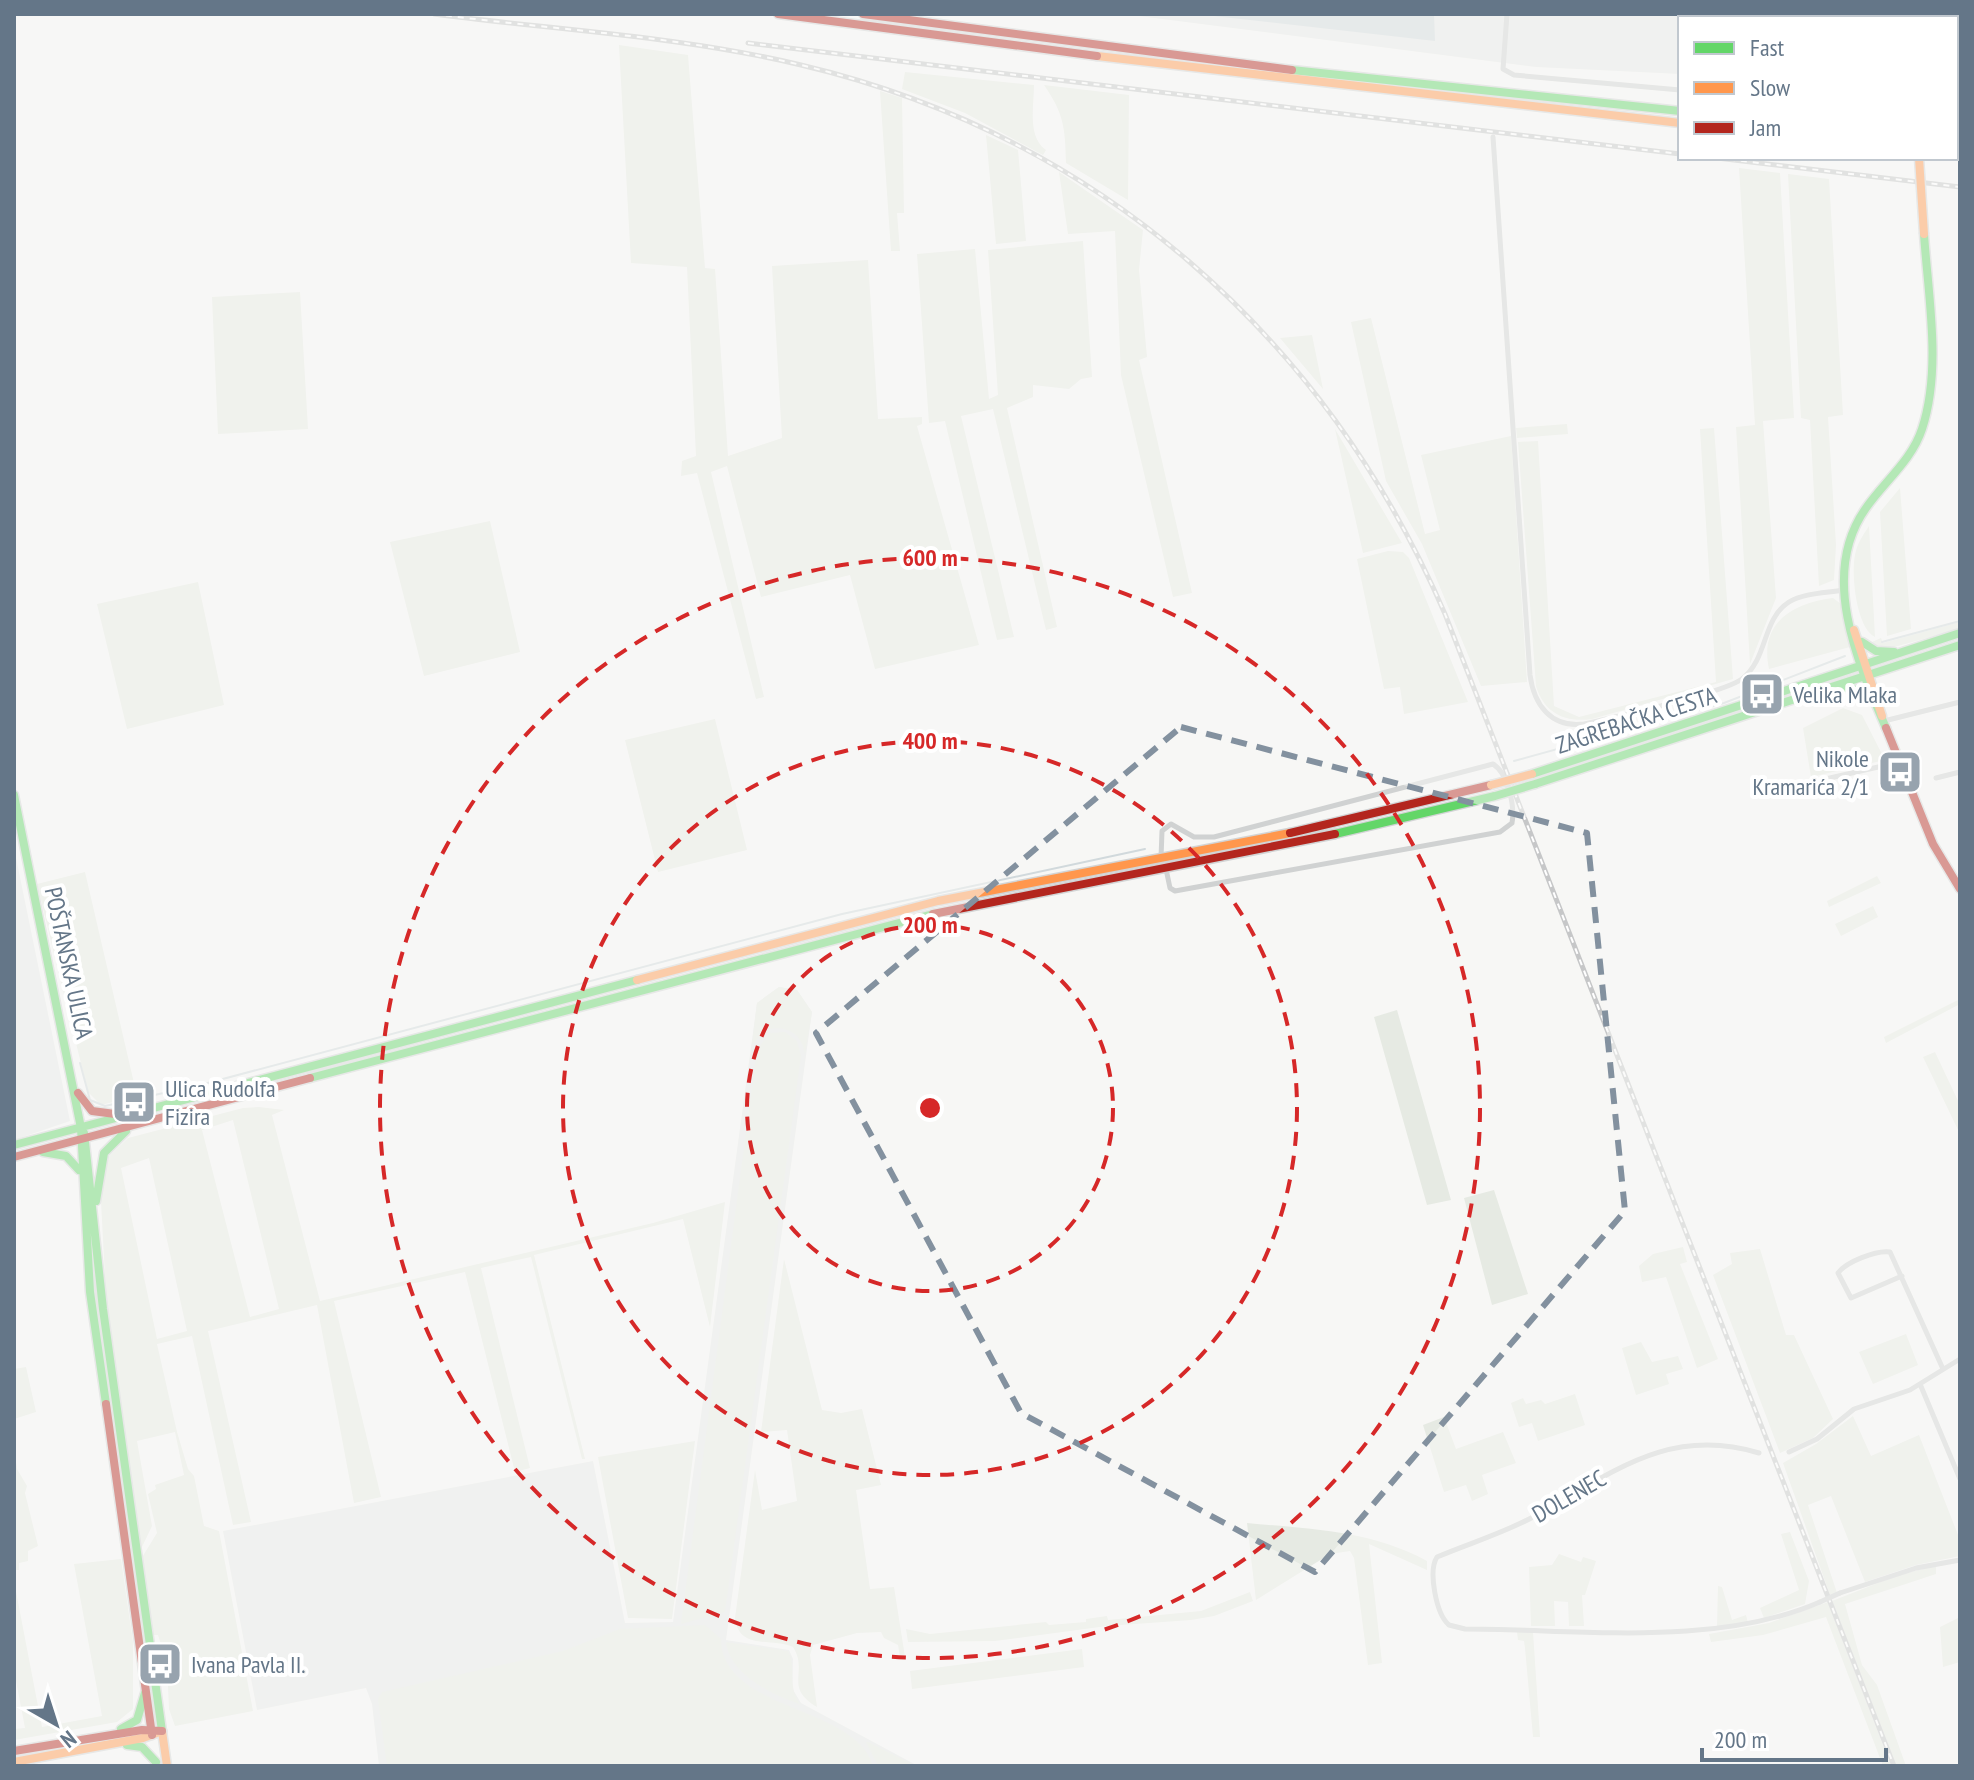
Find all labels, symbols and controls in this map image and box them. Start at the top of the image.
legend [1678,16,1958,160]
text: Fast [1750,32,1785,63]
text: Slow [1750,72,1791,103]
text: Jam [1749,112,1781,143]
text: 600 m [902,542,958,573]
bus stop icon: Velika Mlaka [1738,670,1786,718]
street label: ZAGREBAČKA CESTA [1552,679,1721,761]
place label: Velika Mlaka [1792,679,1897,710]
text: 400 m [902,725,958,756]
place label: Nikole Kramarića 2/1 [1753,743,1869,802]
bus stop icon: Nikole Kramarića 2/1 [1876,748,1924,796]
street label: POŠTANSKA ULICA [38,884,100,1042]
text: 200 m [902,909,958,940]
place label: Ulica Rudolfa Fizira [165,1073,276,1132]
bus stop icon: Ulica Rudolfa Fizira [110,1078,158,1126]
centre of rings [916,1094,944,1122]
street label: DOLENEC [1527,1463,1611,1529]
bus stop icon: Ivana Pavla II. [136,1640,184,1688]
place label: Ivana Pavla II. [191,1649,306,1680]
north arrow [16,1684,96,1764]
scale bar [1702,1712,1886,1762]
text: 200 m [1714,1724,1767,1755]
text: N [55,1725,82,1754]

